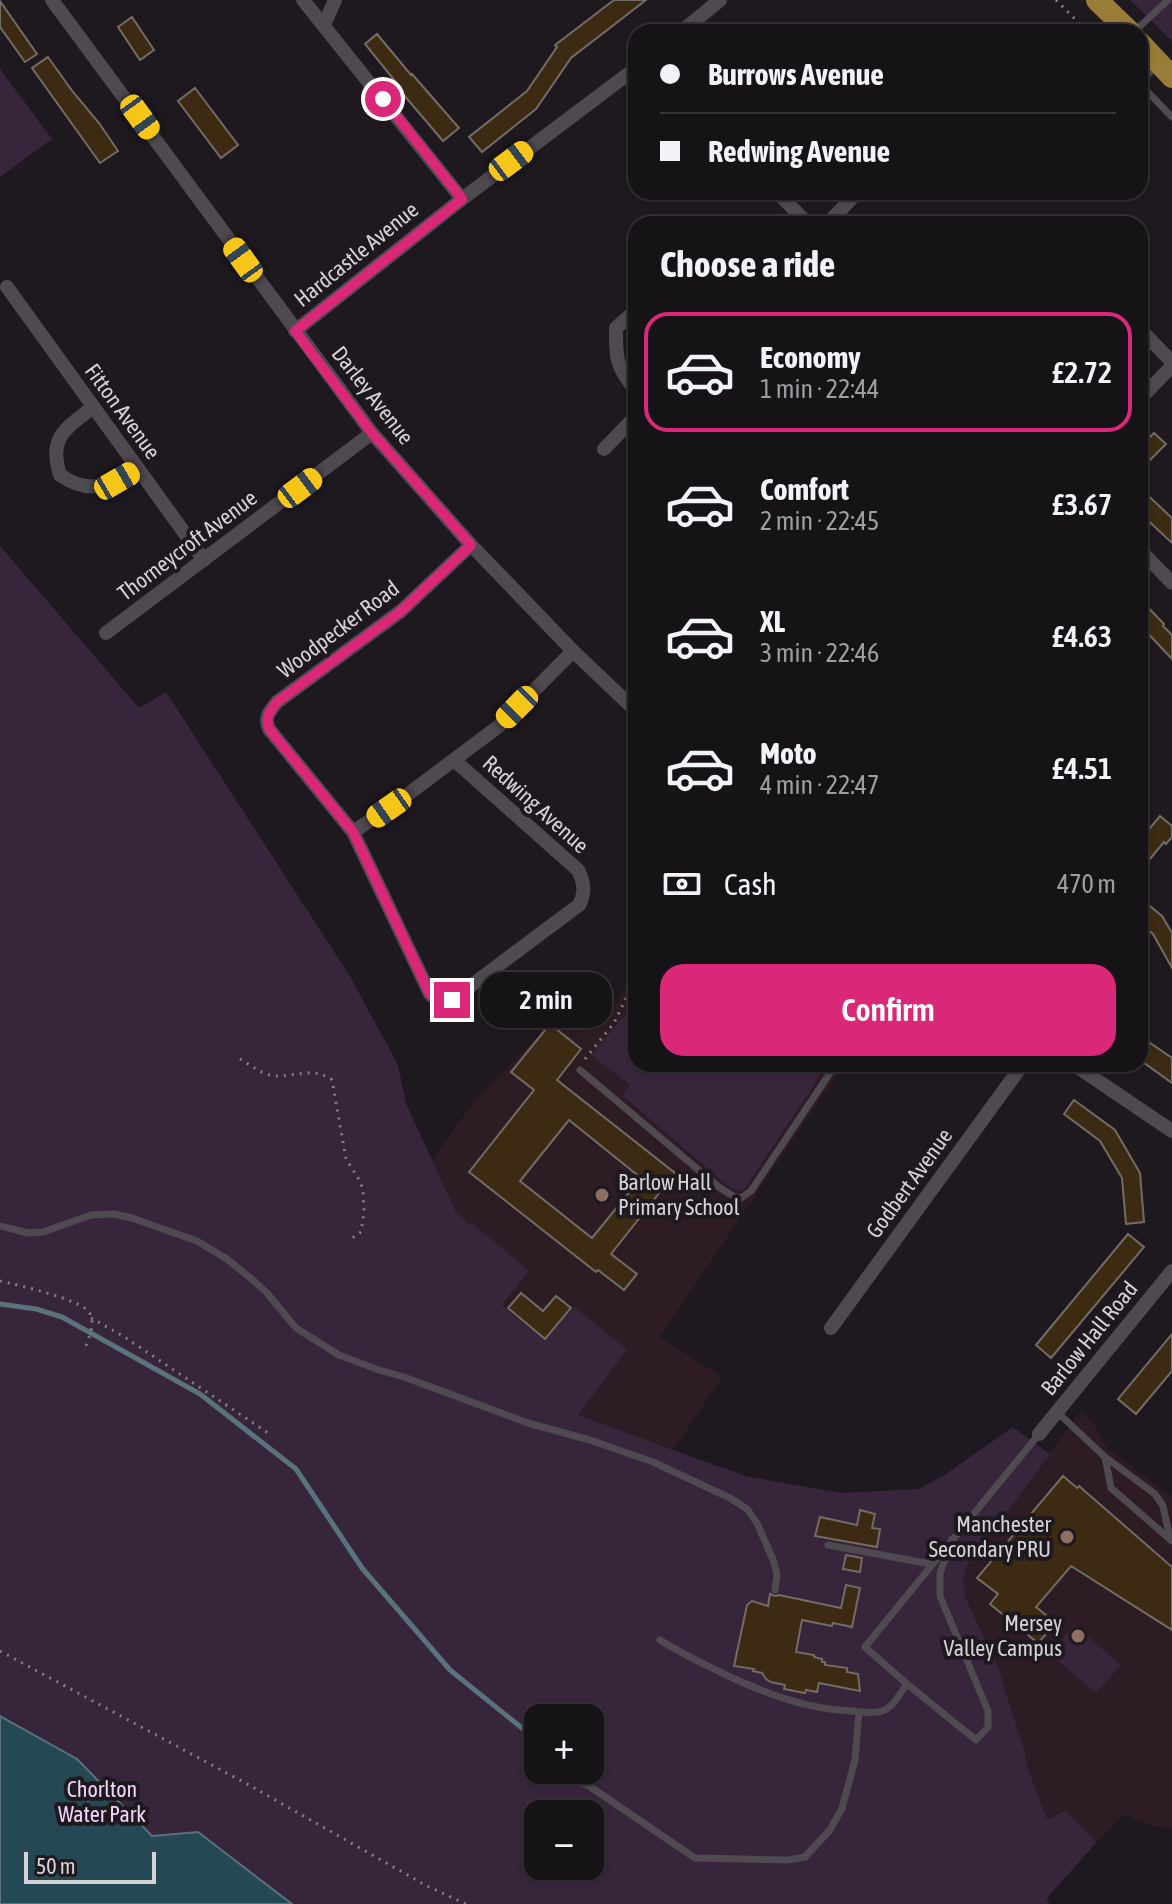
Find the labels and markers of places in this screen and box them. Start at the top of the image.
place label: Barlow Hall Primary School [618,1169,740,1220]
marker: Barlow Hall Primary School [593,1186,611,1204]
place label: Manchester Secondary PRU [929,1511,1051,1562]
marker: Manchester Secondary PRU [1058,1528,1076,1546]
place label: Mersey Valley Campus [944,1610,1062,1661]
marker: Mersey Valley Campus [1069,1627,1087,1645]

